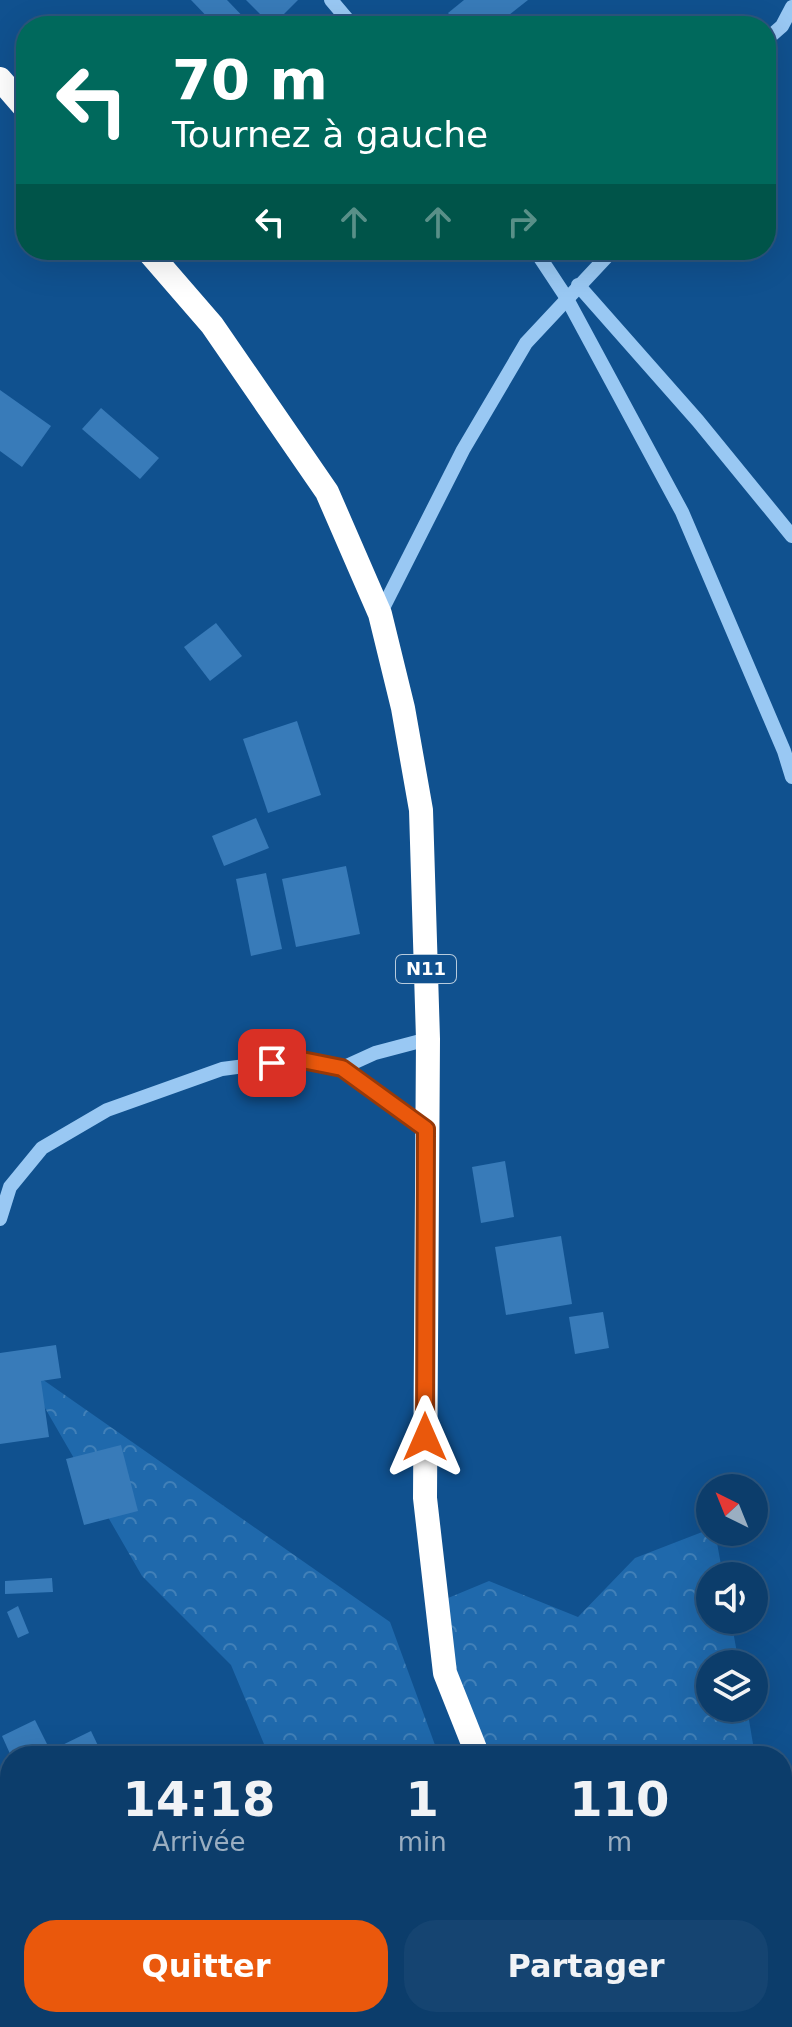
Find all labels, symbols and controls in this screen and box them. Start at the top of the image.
text: 70 m [172,47,328,112]
icon: left [40,48,144,152]
text: Tournez à gauche [172,114,488,155]
icon: left [248,200,292,244]
icon: ahead [332,200,376,244]
icon: ahead [416,200,460,244]
icon: right [500,200,544,244]
road number: N11 [396,955,456,983]
pin [238,1029,306,1097]
icon: arrive [250,1041,294,1085]
position arrow [383,1395,467,1479]
north arrow [696,1474,768,1546]
map controls [696,1474,768,1722]
button: sound [696,1562,768,1634]
button: layers [696,1650,768,1722]
text: 14:18 [122,1771,275,1827]
text: 1 [406,1771,439,1827]
text: 110 [569,1771,669,1827]
text: Arrivée [152,1827,246,1857]
text: min [398,1827,447,1857]
text: m [607,1827,632,1857]
button: Quitter [24,1920,388,2012]
button: Partager [404,1920,768,2012]

